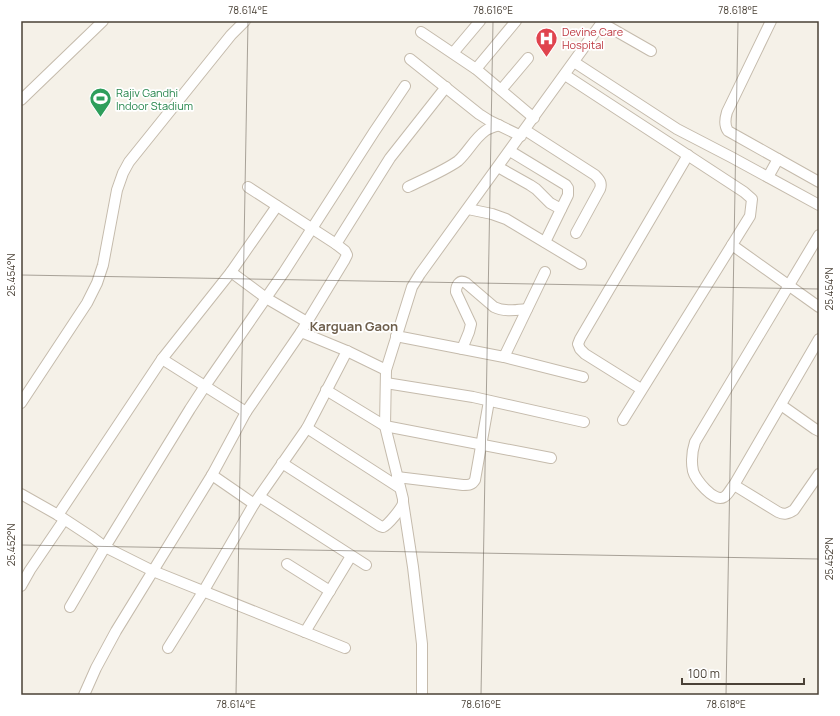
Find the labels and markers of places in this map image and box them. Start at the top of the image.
place label: Devine Care Hospital [562,24,624,52]
hospital icon: Devine Care Hospital [534,25,560,58]
place label: Rajiv Gandhi Indoor Stadium [116,85,193,113]
sports icon: Rajiv Gandhi Indoor Stadium [87,86,113,119]

